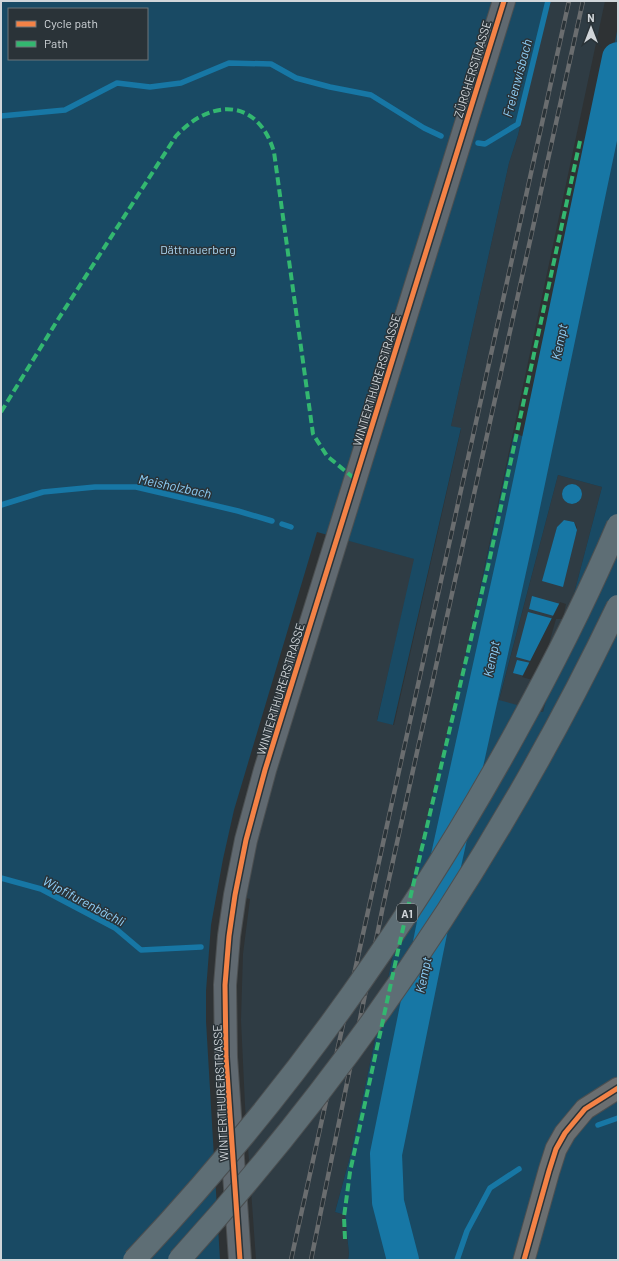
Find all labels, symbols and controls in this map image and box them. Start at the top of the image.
legend [8,8,148,60]
north arrow [571,8,611,48]
text: N [587,11,595,24]
text: Cycle path [44,16,98,30]
street label: ZÜRCHERSTRASSE [451,19,493,119]
text: Path [44,36,68,50]
water label: Freienwisbach [499,37,535,119]
park label: Dättnauerberg [160,242,236,256]
street label: WINTERTHURERSTRASSE [349,312,403,448]
water label: Kempt [547,322,571,361]
water label: Meisholzbach [137,470,213,502]
street label: WINTERTHURERSTRASSE [253,621,307,757]
water label: Kempt [479,639,503,678]
water label: Wipfifurenbächli [40,873,129,930]
road number: A1 [397,904,417,922]
water label: Kempt [411,955,435,994]
street label: WINTERTHURERSTRASSE [209,1024,231,1162]

